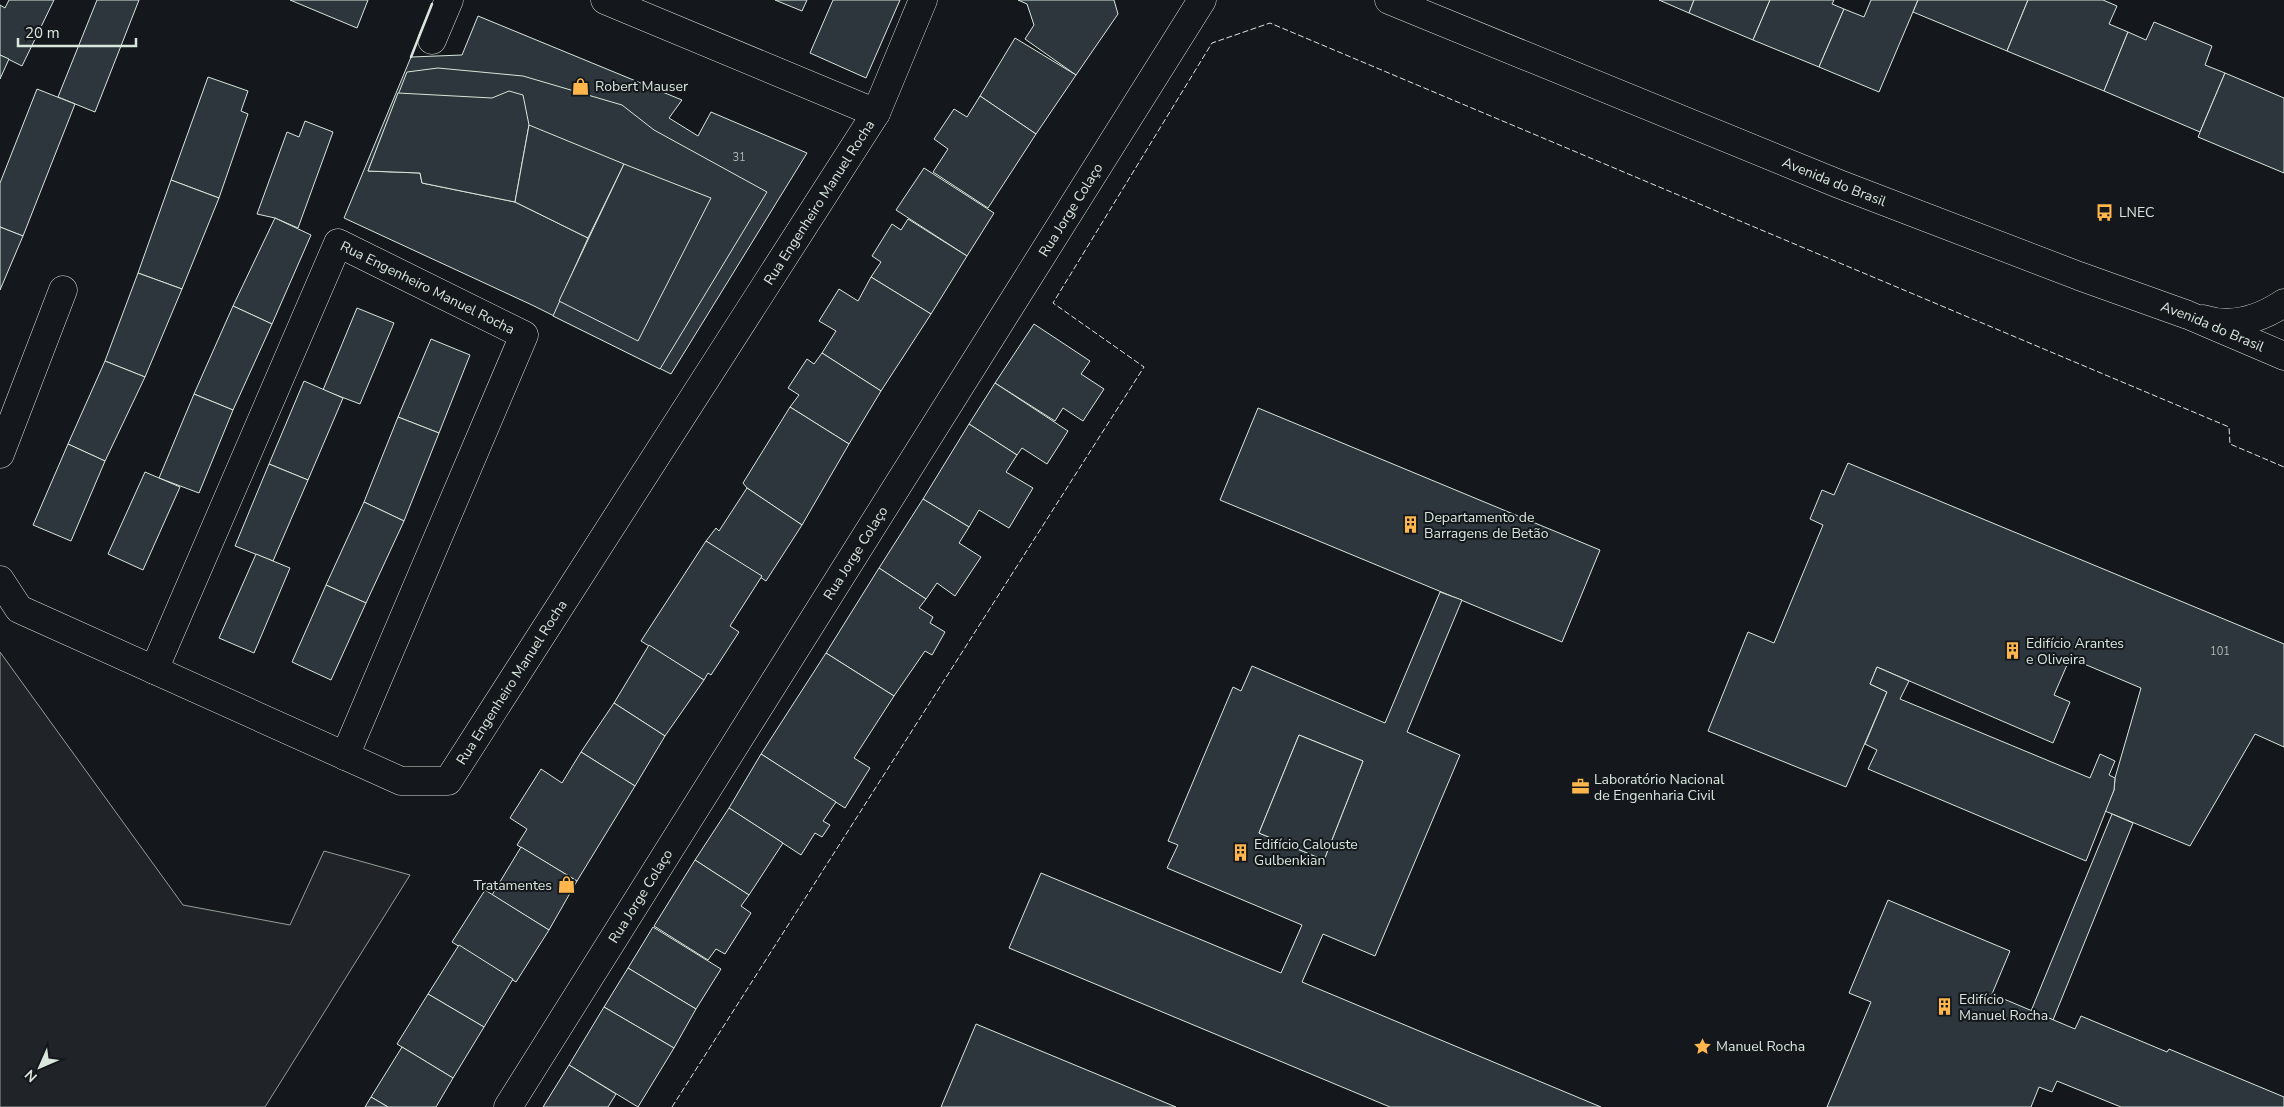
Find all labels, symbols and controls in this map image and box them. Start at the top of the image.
scale bar [18,15,135,47]
text: 20 m [25,23,60,43]
shop icon: Robert Mauser [571,76,591,96]
place label: Robert Mauser [595,77,688,96]
street label: Rua Engenheiro Manuel Rocha [759,116,879,289]
house number: 31 [732,150,746,165]
street label: Avenida do Brasil [1779,153,1890,212]
street label: Rua Jorge Colaço [1034,159,1108,261]
bus stop icon: LNEC [2095,202,2115,222]
place label: LNEC [2119,203,2155,222]
street label: Rua Engenheiro Manuel Rocha [337,237,518,339]
street label: Avenida do Brasil [2158,297,2268,357]
street label: Rua Jorge Colaço [819,502,892,604]
place label: Departamento de Barragens de Betão [1424,508,1549,543]
building icon: Departamento de Barragens de Betão [1400,515,1420,535]
street label: Rua Engenheiro Manuel Rocha [452,596,572,769]
place label: Edifício Arantes e Oliveira [2026,634,2124,669]
building icon: Edifício Arantes e Oliveira [2002,641,2022,661]
house number: 101 [2210,644,2230,659]
place label: Laboratório Nacional de Engenharia Civil [1594,770,1725,805]
office icon: Laboratório Nacional de Engenharia Civil [1570,777,1590,797]
place label: Edifício Calouste Gulbenkian [1254,835,1358,870]
building icon: Edifício Calouste Gulbenkian [1230,842,1250,862]
street label: Rua Jorge Colaço [604,846,677,947]
shop icon: Tratamentes [556,875,576,895]
place label: Tratamentes [474,876,552,895]
place label: Edifício Manuel Rocha [1959,990,2048,1025]
building icon: Edifício Manuel Rocha [1935,997,1955,1017]
place icon: Manuel Rocha [1692,1036,1712,1056]
place label: Manuel Rocha [1716,1037,1805,1056]
north arrow [15,1042,65,1092]
text: N [21,1065,42,1086]

